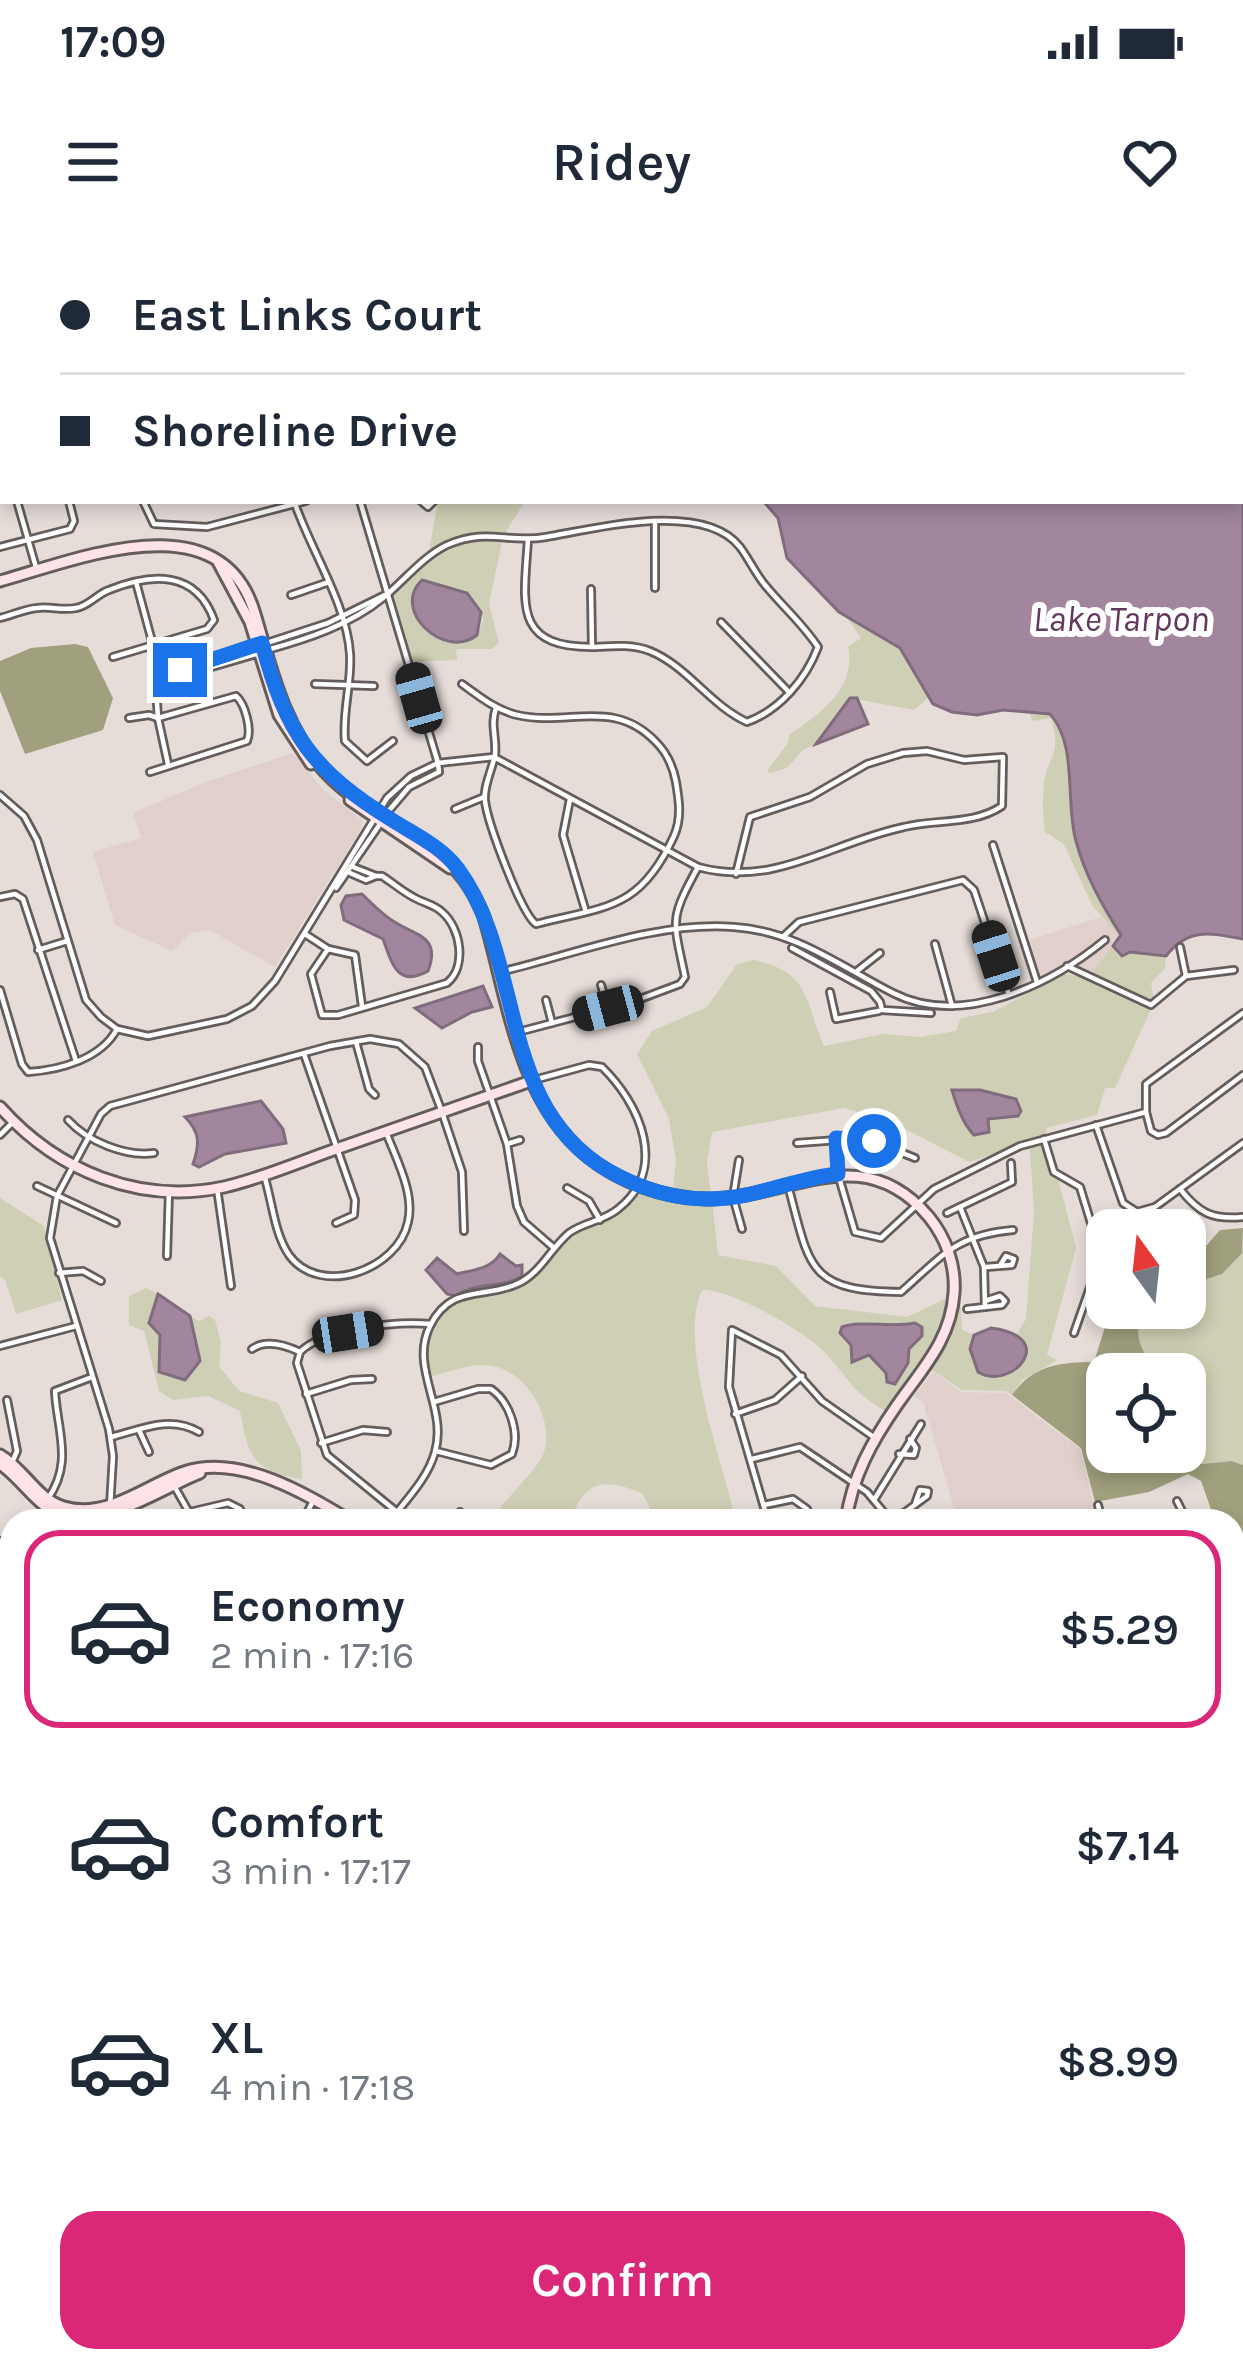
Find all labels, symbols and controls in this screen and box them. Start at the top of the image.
text: 17:09 [60,16,166,68]
icon: menu [60,129,126,195]
icon: heart [1117,129,1183,195]
text: Ridey [552,130,691,194]
text: East Links Court [132,289,482,341]
text: Shoreline Drive [132,405,458,457]
water label: Lake Tarpon [1033,598,1209,640]
route end [153,643,207,697]
car [392,658,446,738]
car [968,916,1024,996]
car [569,981,647,1035]
route start [847,1114,901,1168]
north arrow [1086,1209,1206,1329]
map controls [1086,1209,1206,1473]
car [310,1309,386,1355]
button: locate [1086,1353,1206,1473]
icon: car [66,1575,174,1683]
text: Economy [210,1580,405,1632]
text: $5.29 [1060,1603,1179,1655]
text: 2 min · 17:16 [210,1632,414,1678]
icon: car [66,1791,174,1899]
text: Comfort [210,1796,384,1848]
text: $7.14 [1075,1819,1179,1871]
text: 3 min · 17:17 [210,1848,411,1894]
icon: car [66,2007,174,2115]
text: XL [210,2012,263,2064]
text: $8.99 [1057,2035,1179,2087]
text: 4 min · 17:18 [210,2064,415,2110]
button: Confirm [60,2211,1185,2349]

